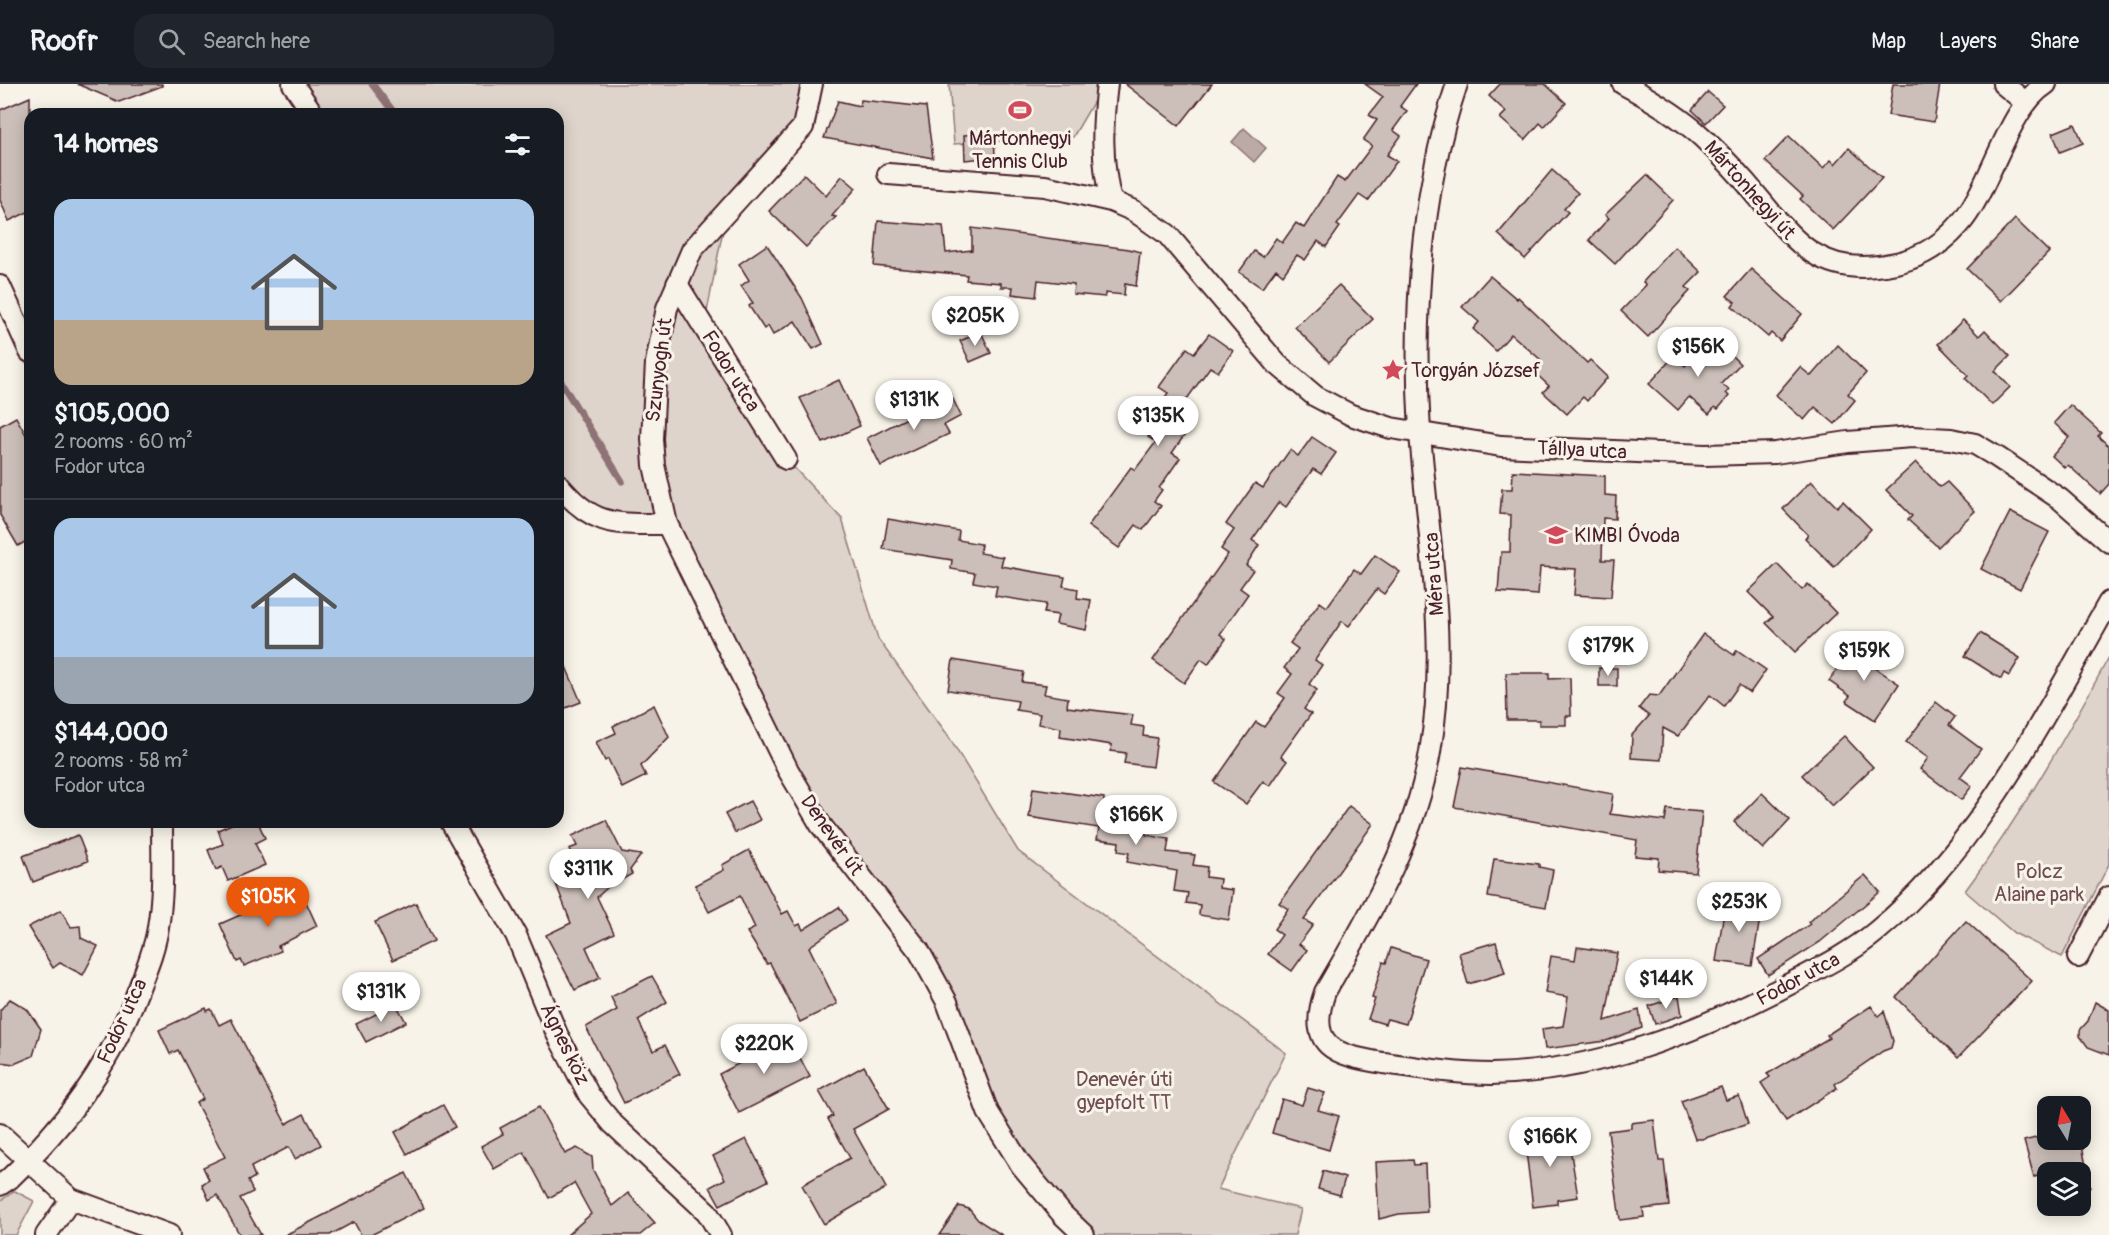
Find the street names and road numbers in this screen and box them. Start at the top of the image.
street label: Mártonhegyi út [1699,135,1802,245]
street label: Szunyogh út [640,316,678,424]
street label: Fodor utca [696,326,766,416]
street label: Tállya utca [1537,435,1627,465]
street label: Méra utca [1419,532,1449,616]
street label: Denevér út [795,790,869,881]
street label: Fodor utca [1752,947,1844,1011]
street label: Fodor utca [91,974,153,1068]
street label: Ágnes köz [535,999,595,1089]

